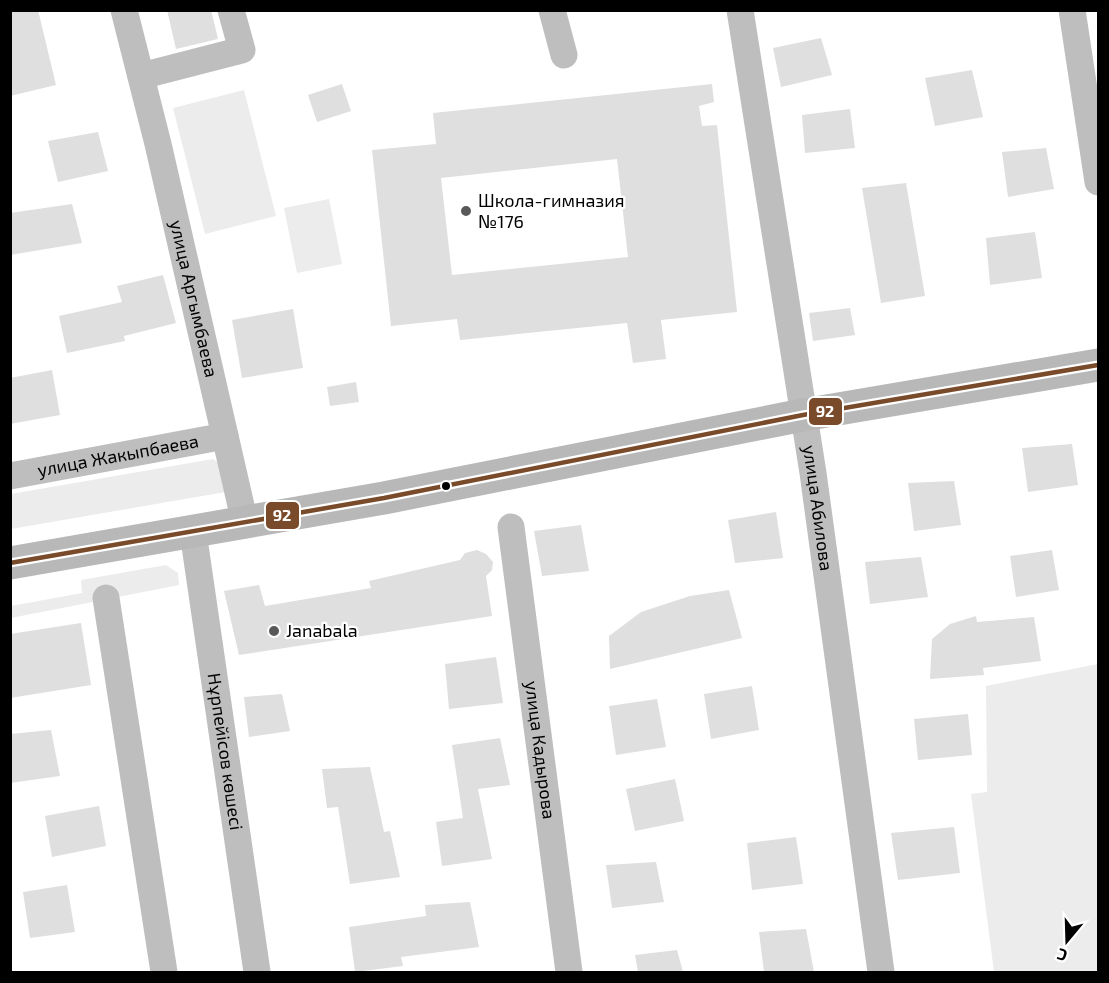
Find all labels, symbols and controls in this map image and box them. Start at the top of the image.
place label: Школа-гимназия №176 [478,189,625,232]
marker: Школа-гимназия №176 [459,204,473,218]
street label: улица Аргымбаева [166,218,223,379]
line badge: 92 [808,397,843,426]
text: 92 [816,401,834,420]
street label: улица Жакыпбаева [36,429,200,481]
street label: улица Абилова [799,443,838,572]
unlabelled marker [440,480,452,492]
line badge: 92 [265,501,300,530]
text: 92 [273,505,291,524]
place label: Janabala [286,619,358,641]
marker: Janabala [267,624,281,638]
street label: Нұрпейісов көшесі [204,671,248,832]
street label: улица Кадырова [521,679,561,820]
north arrow [1037,911,1097,971]
text: С [1054,945,1070,966]

